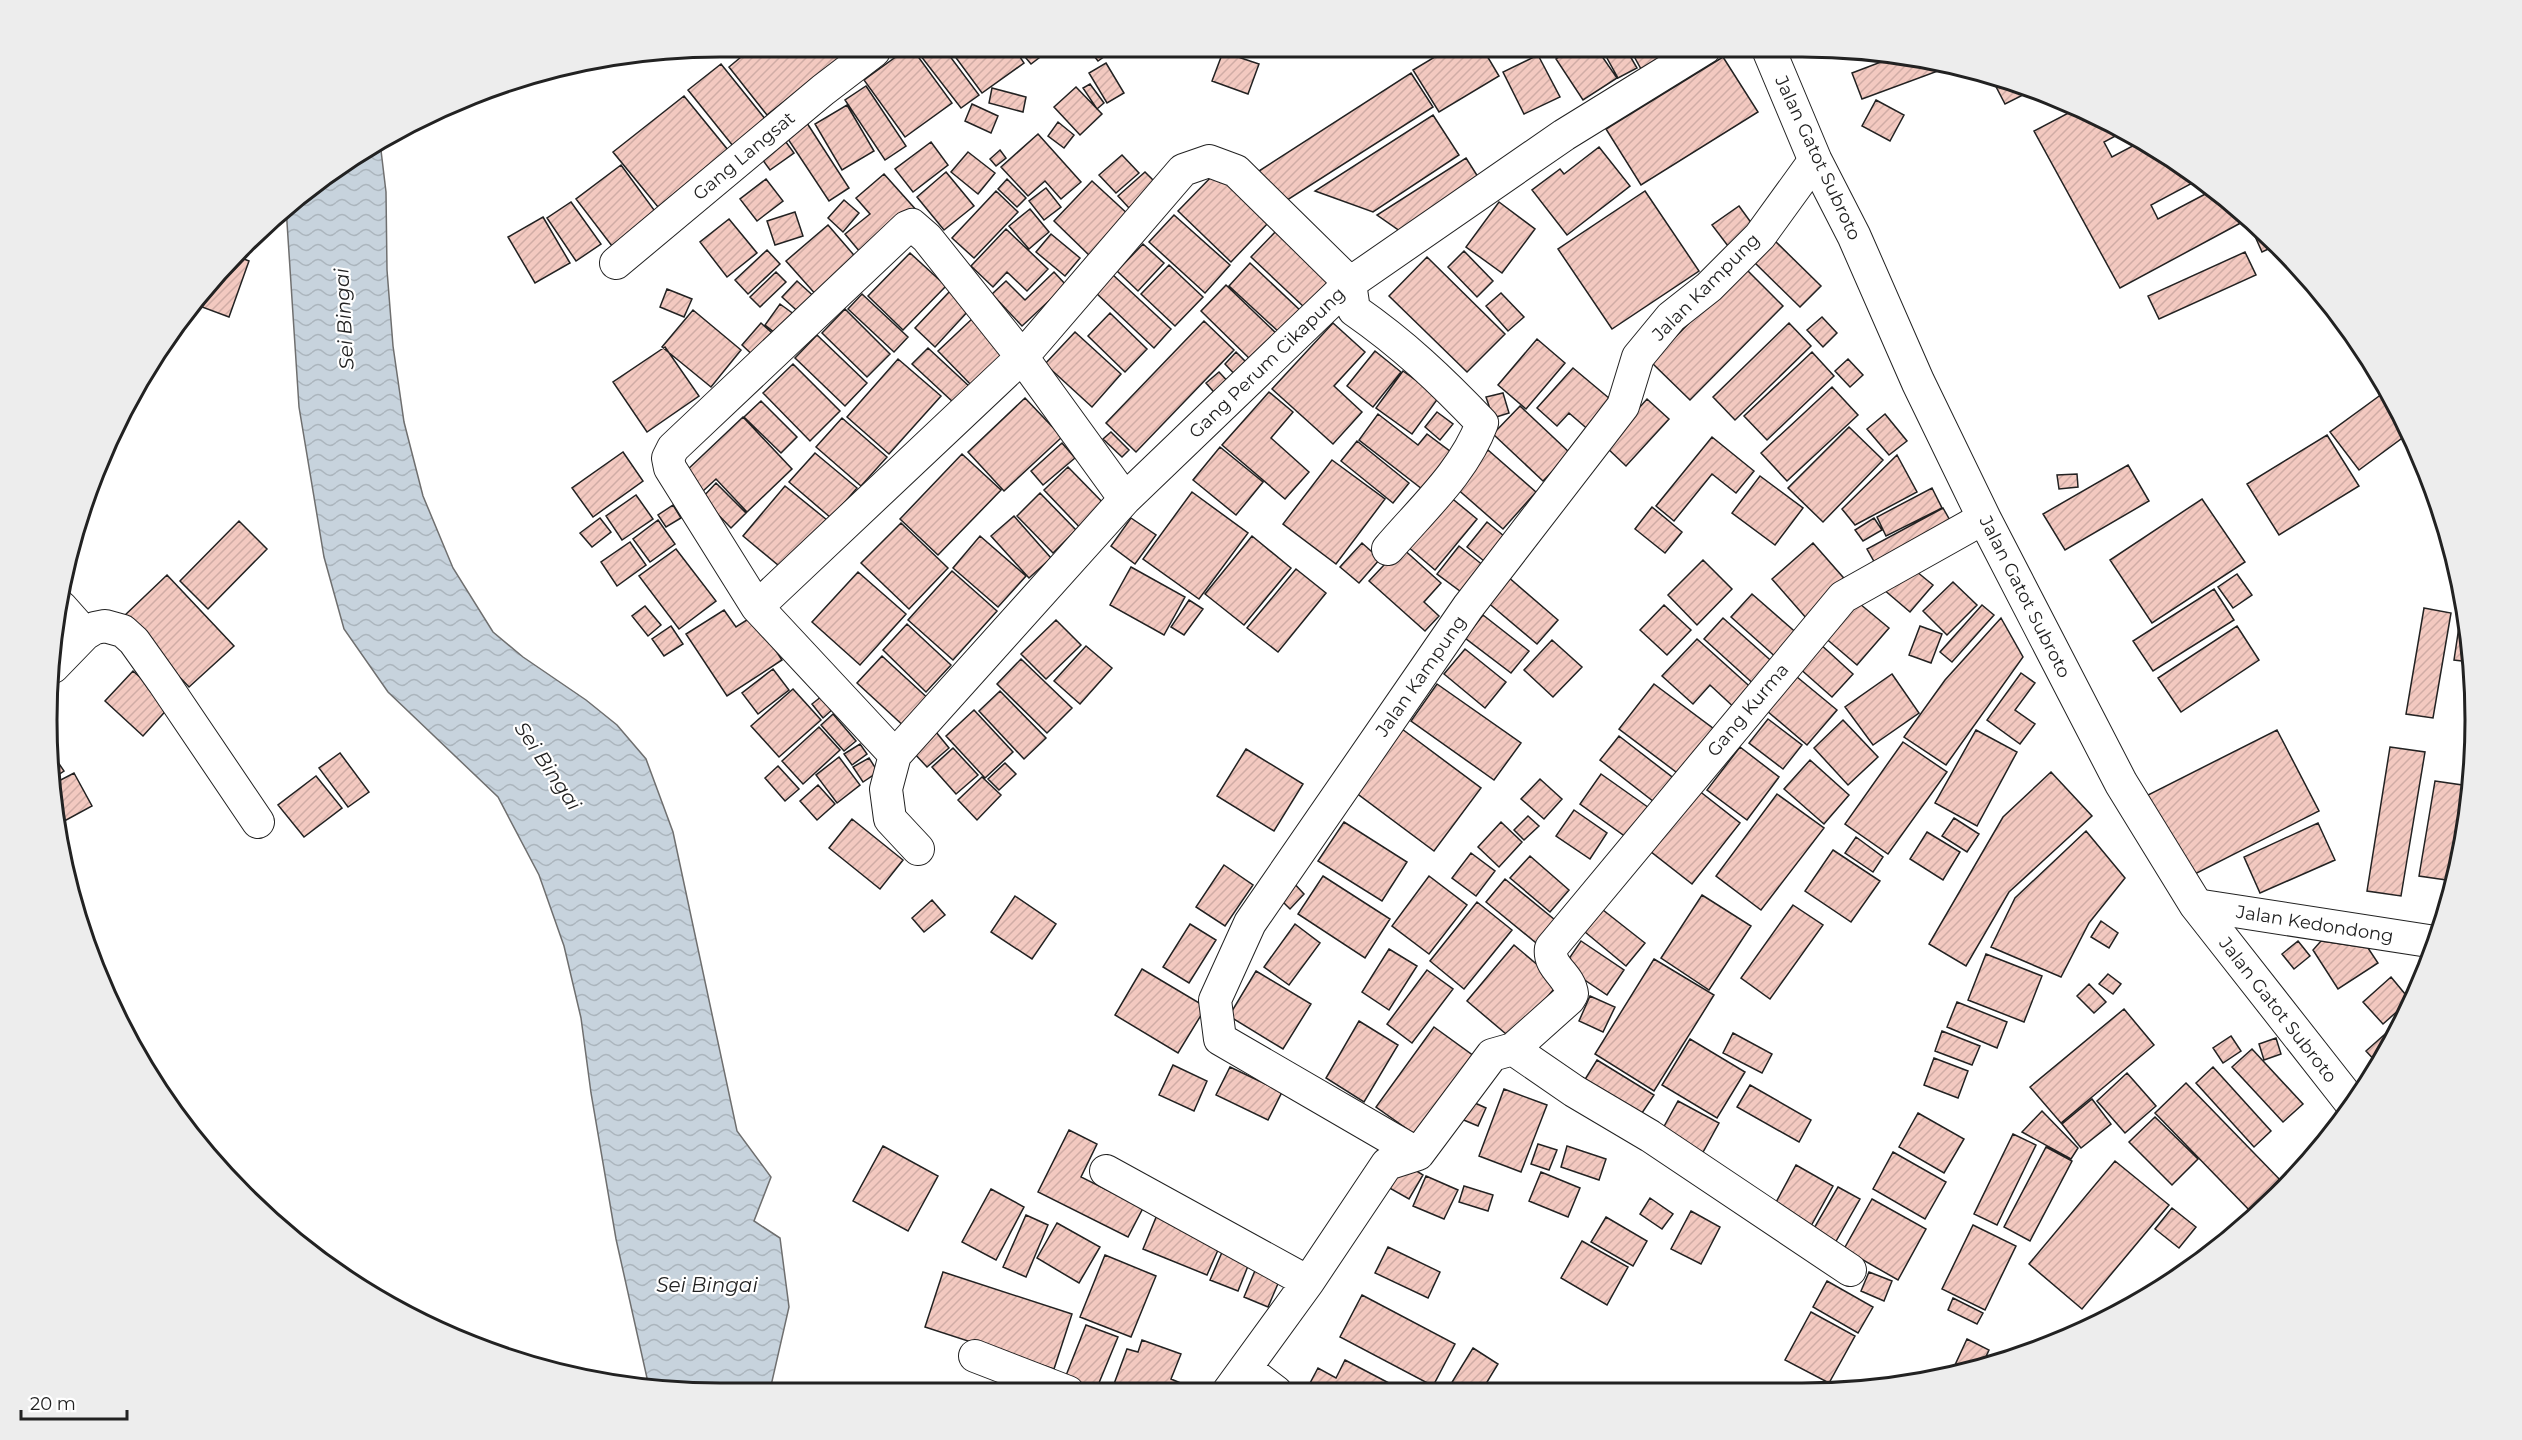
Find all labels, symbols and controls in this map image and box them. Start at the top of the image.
street label: Jalan Gatot Subroto [1770,71,1866,244]
street label: Gang Langsat [689,107,799,205]
street label: Jalan Kampung [1647,229,1764,346]
water label: Sei Bingai [329,267,359,370]
street label: Gang Perum Cikapung [1185,283,1349,443]
street label: Jalan Gatot Subroto [1974,512,2075,682]
street label: Jalan Kampung [1370,611,1471,742]
street label: Gang Kurma [1703,659,1793,761]
water label: Sei Bingai [510,717,587,815]
street label: Jalan Kedondong [2234,901,2395,947]
street label: Jalan Gatot Subroto [2214,932,2342,1087]
water label: Sei Bingai [656,1273,758,1297]
scale bar [21,1383,128,1421]
text: 20 m [30,1393,76,1415]

